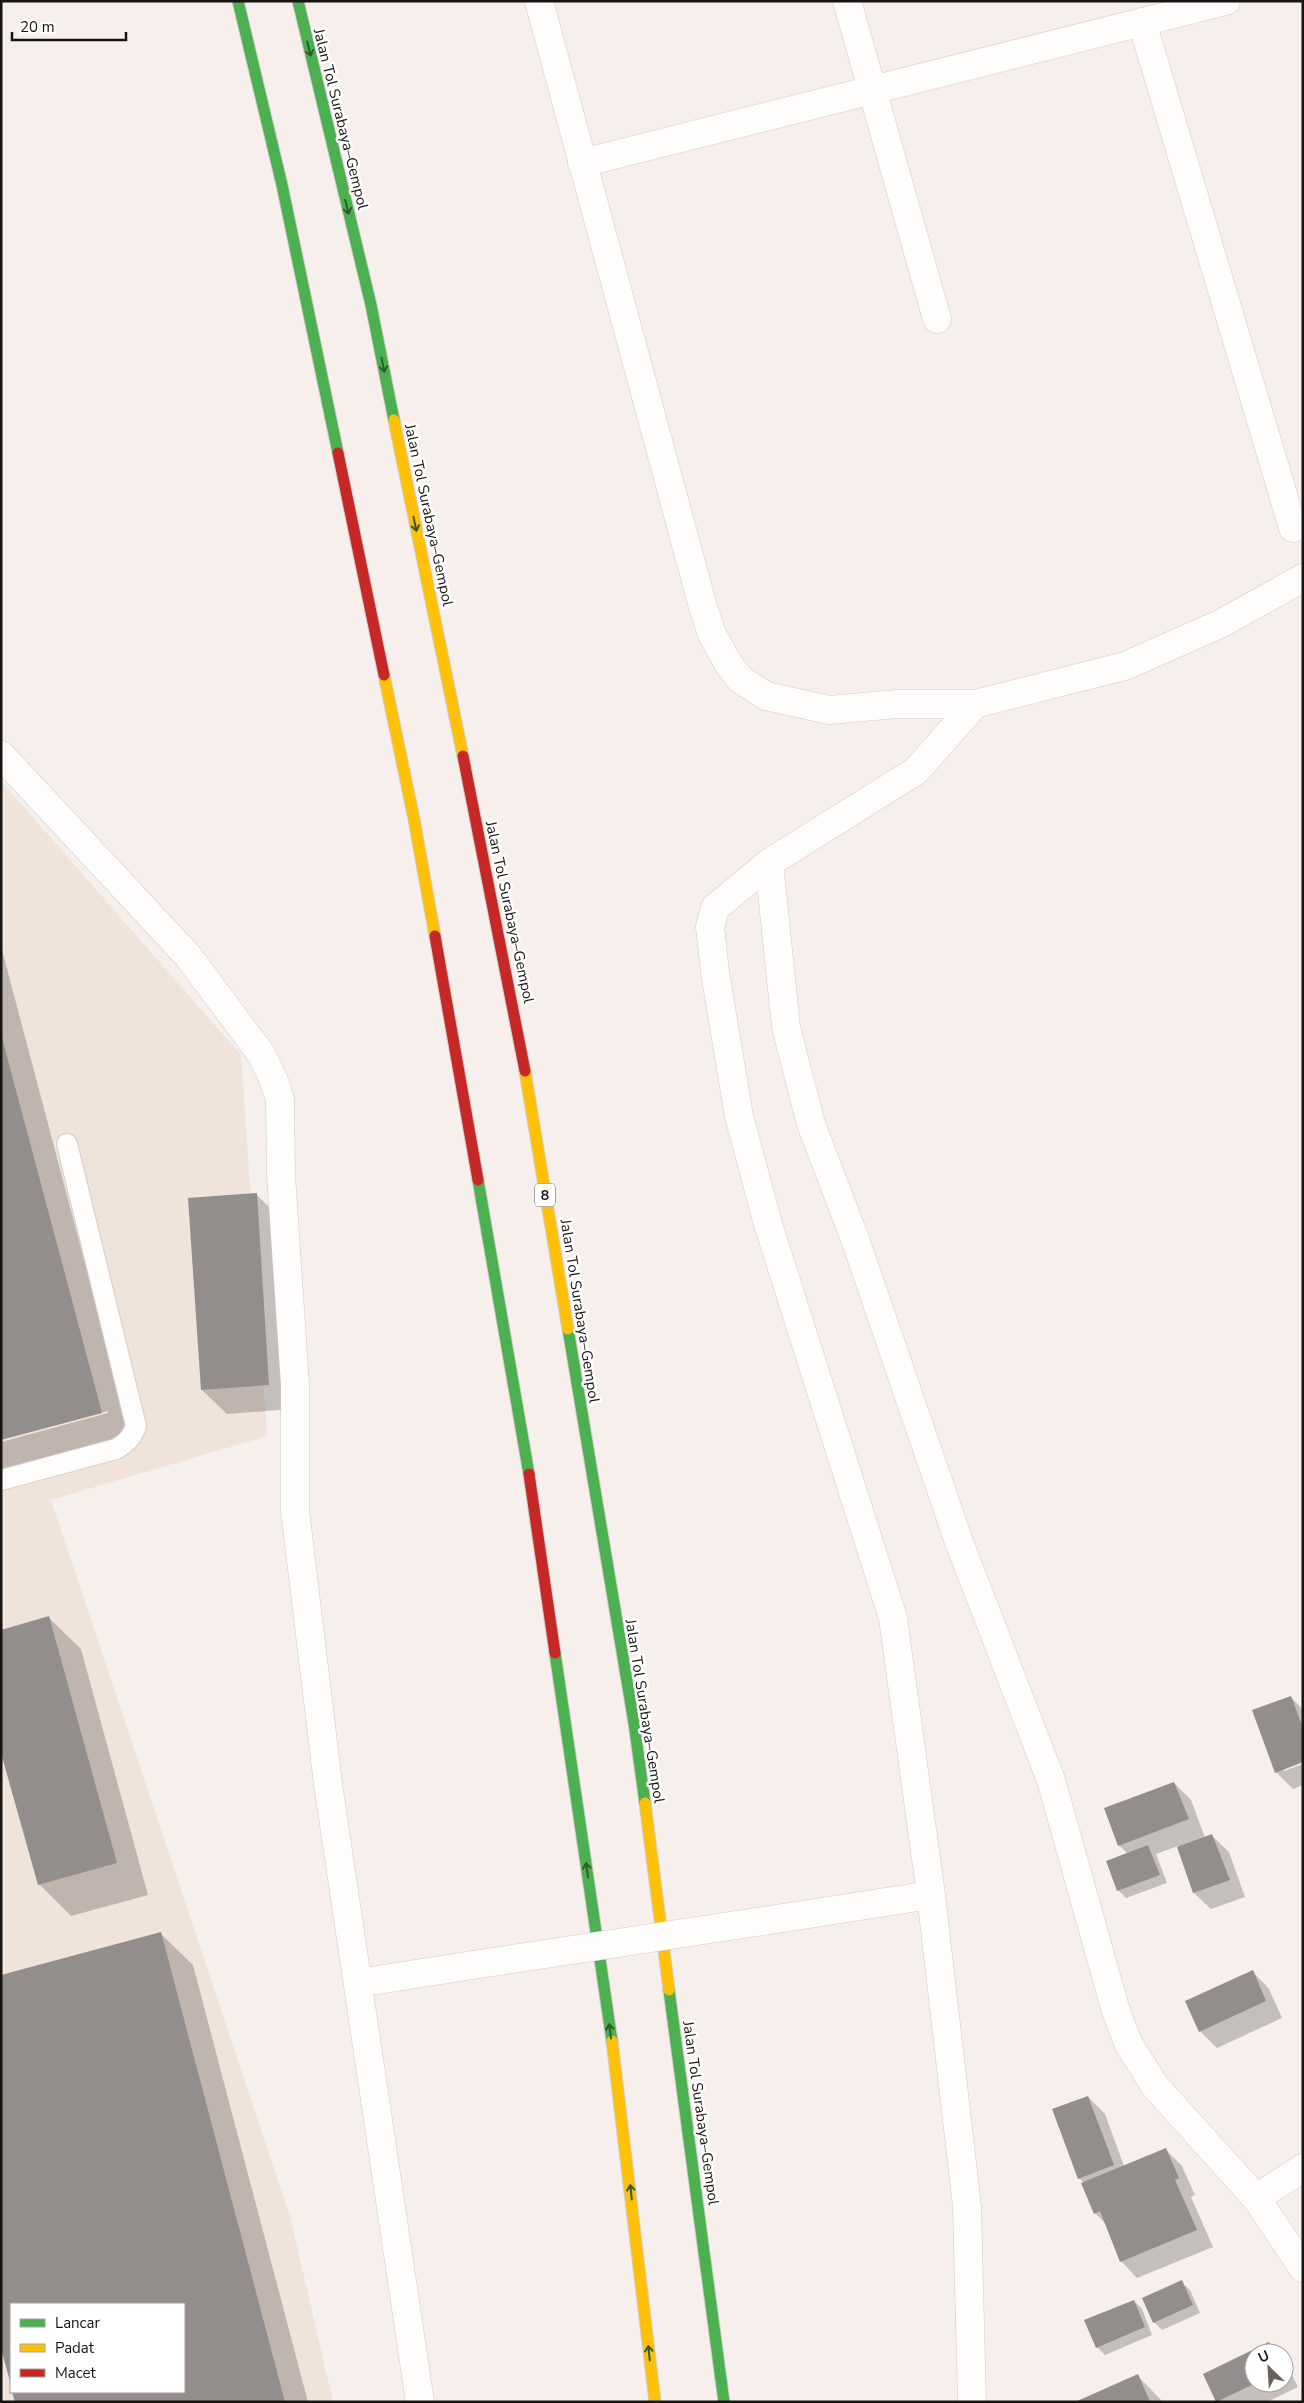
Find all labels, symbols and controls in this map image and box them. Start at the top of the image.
scale bar [12,10,126,42]
text: 20 m [20,17,55,37]
street label: Jalan Tol Surabaya–Gempol [309,25,373,212]
one-way arrow [305,40,314,56]
one-way arrow [343,198,352,214]
one-way arrow [379,357,388,373]
street label: Jalan Tol Surabaya–Gempol [400,421,458,609]
one-way arrow [411,516,421,532]
street label: Jalan Tol Surabaya–Gempol [481,818,539,1006]
road number: 8 [535,1184,555,1206]
street label: Jalan Tol Surabaya–Gempol [555,1217,604,1405]
street label: Jalan Tol Surabaya–Gempol [620,1617,669,1805]
one-way arrow [582,1862,592,1878]
street label: Jalan Tol Surabaya–Gempol [678,2019,724,2207]
one-way arrow [605,2023,615,2039]
one-way arrow [626,2184,636,2200]
legend [10,2303,185,2393]
text: Lancar [55,2313,100,2333]
text: Padat [55,2338,95,2358]
north arrow [1244,2343,1294,2393]
one-way arrow [644,2346,654,2362]
text: U [1255,2346,1272,2367]
text: Macet [55,2363,97,2383]

